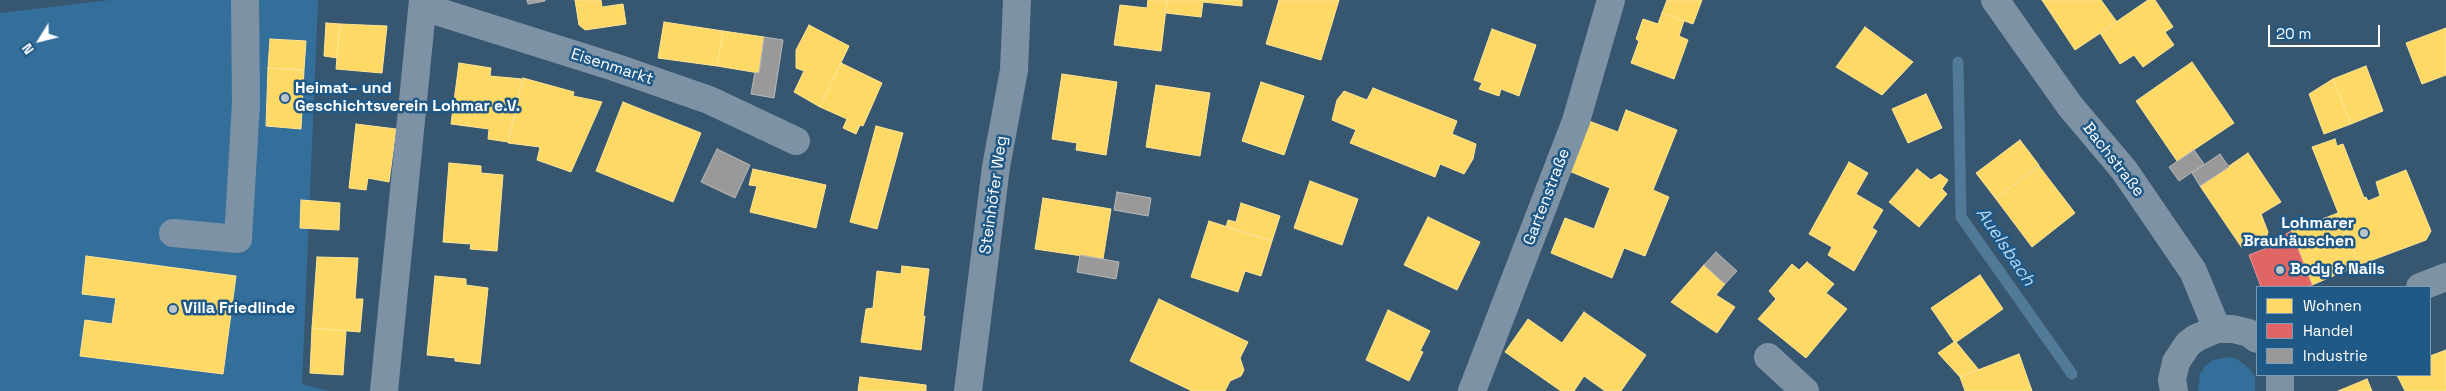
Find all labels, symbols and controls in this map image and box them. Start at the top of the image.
north arrow [15,15,65,65]
scale bar [2271,15,2384,47]
text: 20 m [2276,24,2311,43]
text: N [18,40,38,58]
street label: Eisenmarkt [568,45,656,89]
place label: Heimat– und Geschichtsverein Lohmar e.V. [295,79,520,117]
marker: Heimat– und Geschichtsverein Lohmar e.V. [279,92,291,104]
street label: Bachstraße [2078,119,2148,201]
street label: Steinhöfer Weg [976,135,1012,255]
street label: Gartenstraße [1520,146,1574,248]
water label: Auelsbach [1971,203,2039,291]
place label: Lohmarer Brauhäuschen [2243,214,2354,252]
marker: Lohmarer Brauhäuschen [2358,227,2370,239]
place label: Body & Nails [2290,260,2385,280]
marker: Body & Nails [2274,264,2286,276]
legend [2256,286,2431,376]
text: Wohnen [2303,296,2362,315]
place label: Villa Friedlinde [183,299,295,319]
marker: Villa Friedlinde [167,303,179,315]
text: Handel [2303,321,2353,340]
text: Industrie [2303,346,2368,365]

